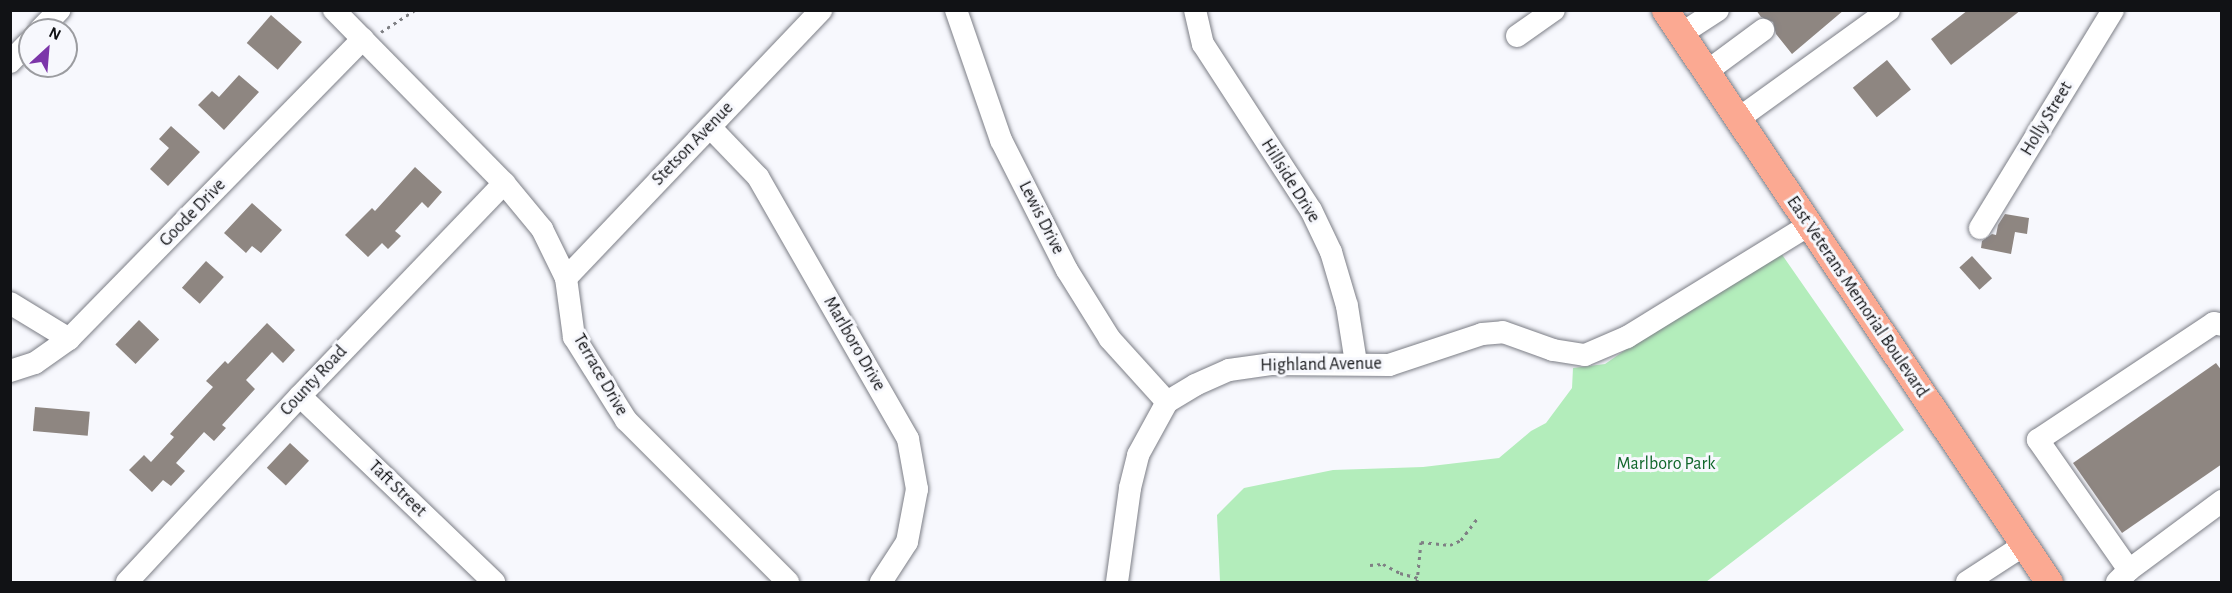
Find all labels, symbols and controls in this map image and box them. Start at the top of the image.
north arrow [18,18,78,78]
text: N [47,24,64,43]
street label: Holly Street [2016,78,2078,160]
street label: Stetson Avenue [648,98,738,190]
street label: Hillside Drive [1256,135,1324,227]
street label: Goode Drive [155,175,231,251]
street label: Lewis Drive [1013,178,1069,258]
street label: East Veterans Memorial Boulevard [1781,192,1933,402]
street label: Marlboro Drive [818,293,890,395]
street label: Terrace Drive [568,330,632,420]
street label: County Road [276,341,352,421]
street label: Highland Avenue [1260,353,1382,377]
park label: Marlboro Park [1616,453,1716,475]
street label: Taft Street [363,456,431,522]

